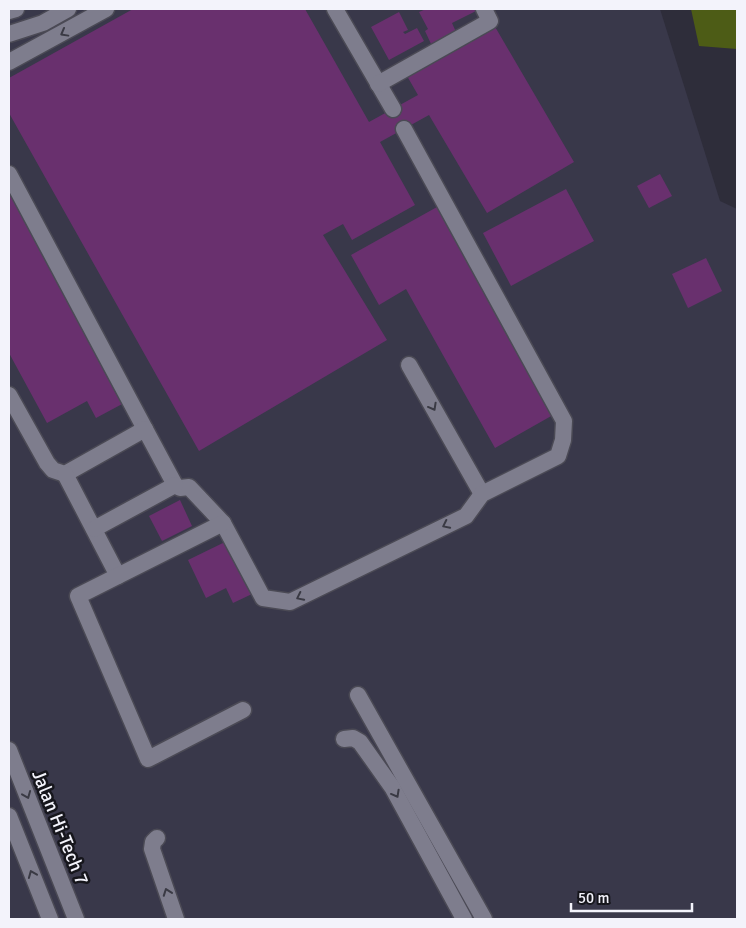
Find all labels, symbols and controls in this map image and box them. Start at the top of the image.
one-way arrow [60,26,69,36]
one-way arrow [427,402,437,411]
one-way arrow [442,519,451,530]
one-way arrow [296,591,305,601]
street label: Jalan Hi-Tech 7 [26,766,94,888]
one-way arrow [390,789,400,798]
one-way arrow [20,790,31,799]
one-way arrow [27,870,38,879]
scale bar [571,880,692,912]
one-way arrow [163,888,173,897]
text: 50 m [578,889,609,907]

